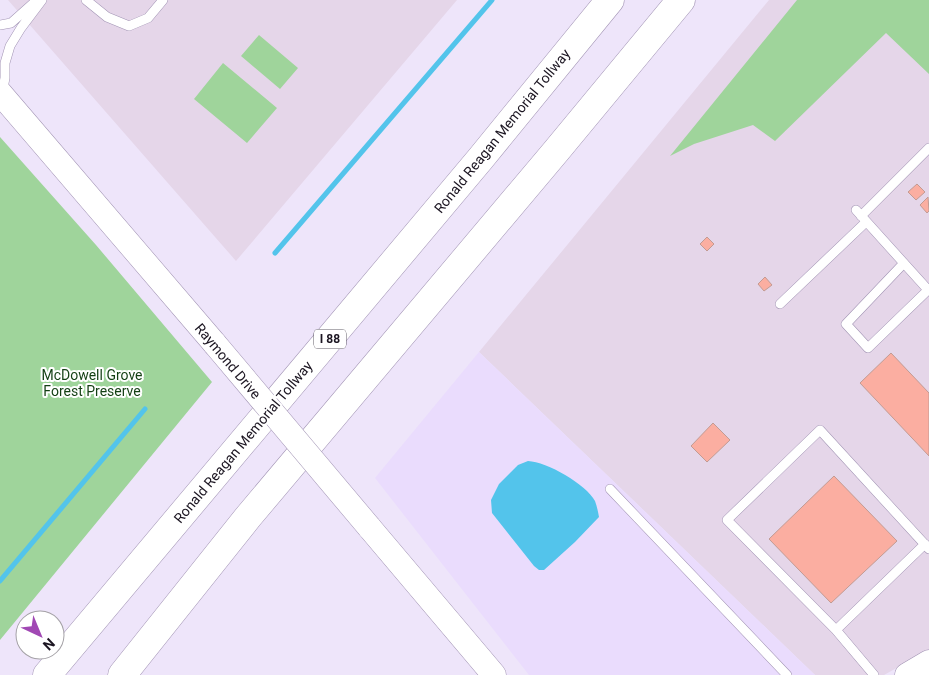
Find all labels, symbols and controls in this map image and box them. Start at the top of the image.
street label: Ronald Reagan Memorial Tollway [431,45,573,216]
street label: Raymond Drive [192,320,264,402]
road number: I 88 [314,329,346,348]
street label: Ronald Reagan Memorial Tollway [171,357,316,526]
park label: McDowell Grove Forest Preserve [41,367,143,399]
north arrow [15,610,65,660]
text: N [40,635,58,654]

